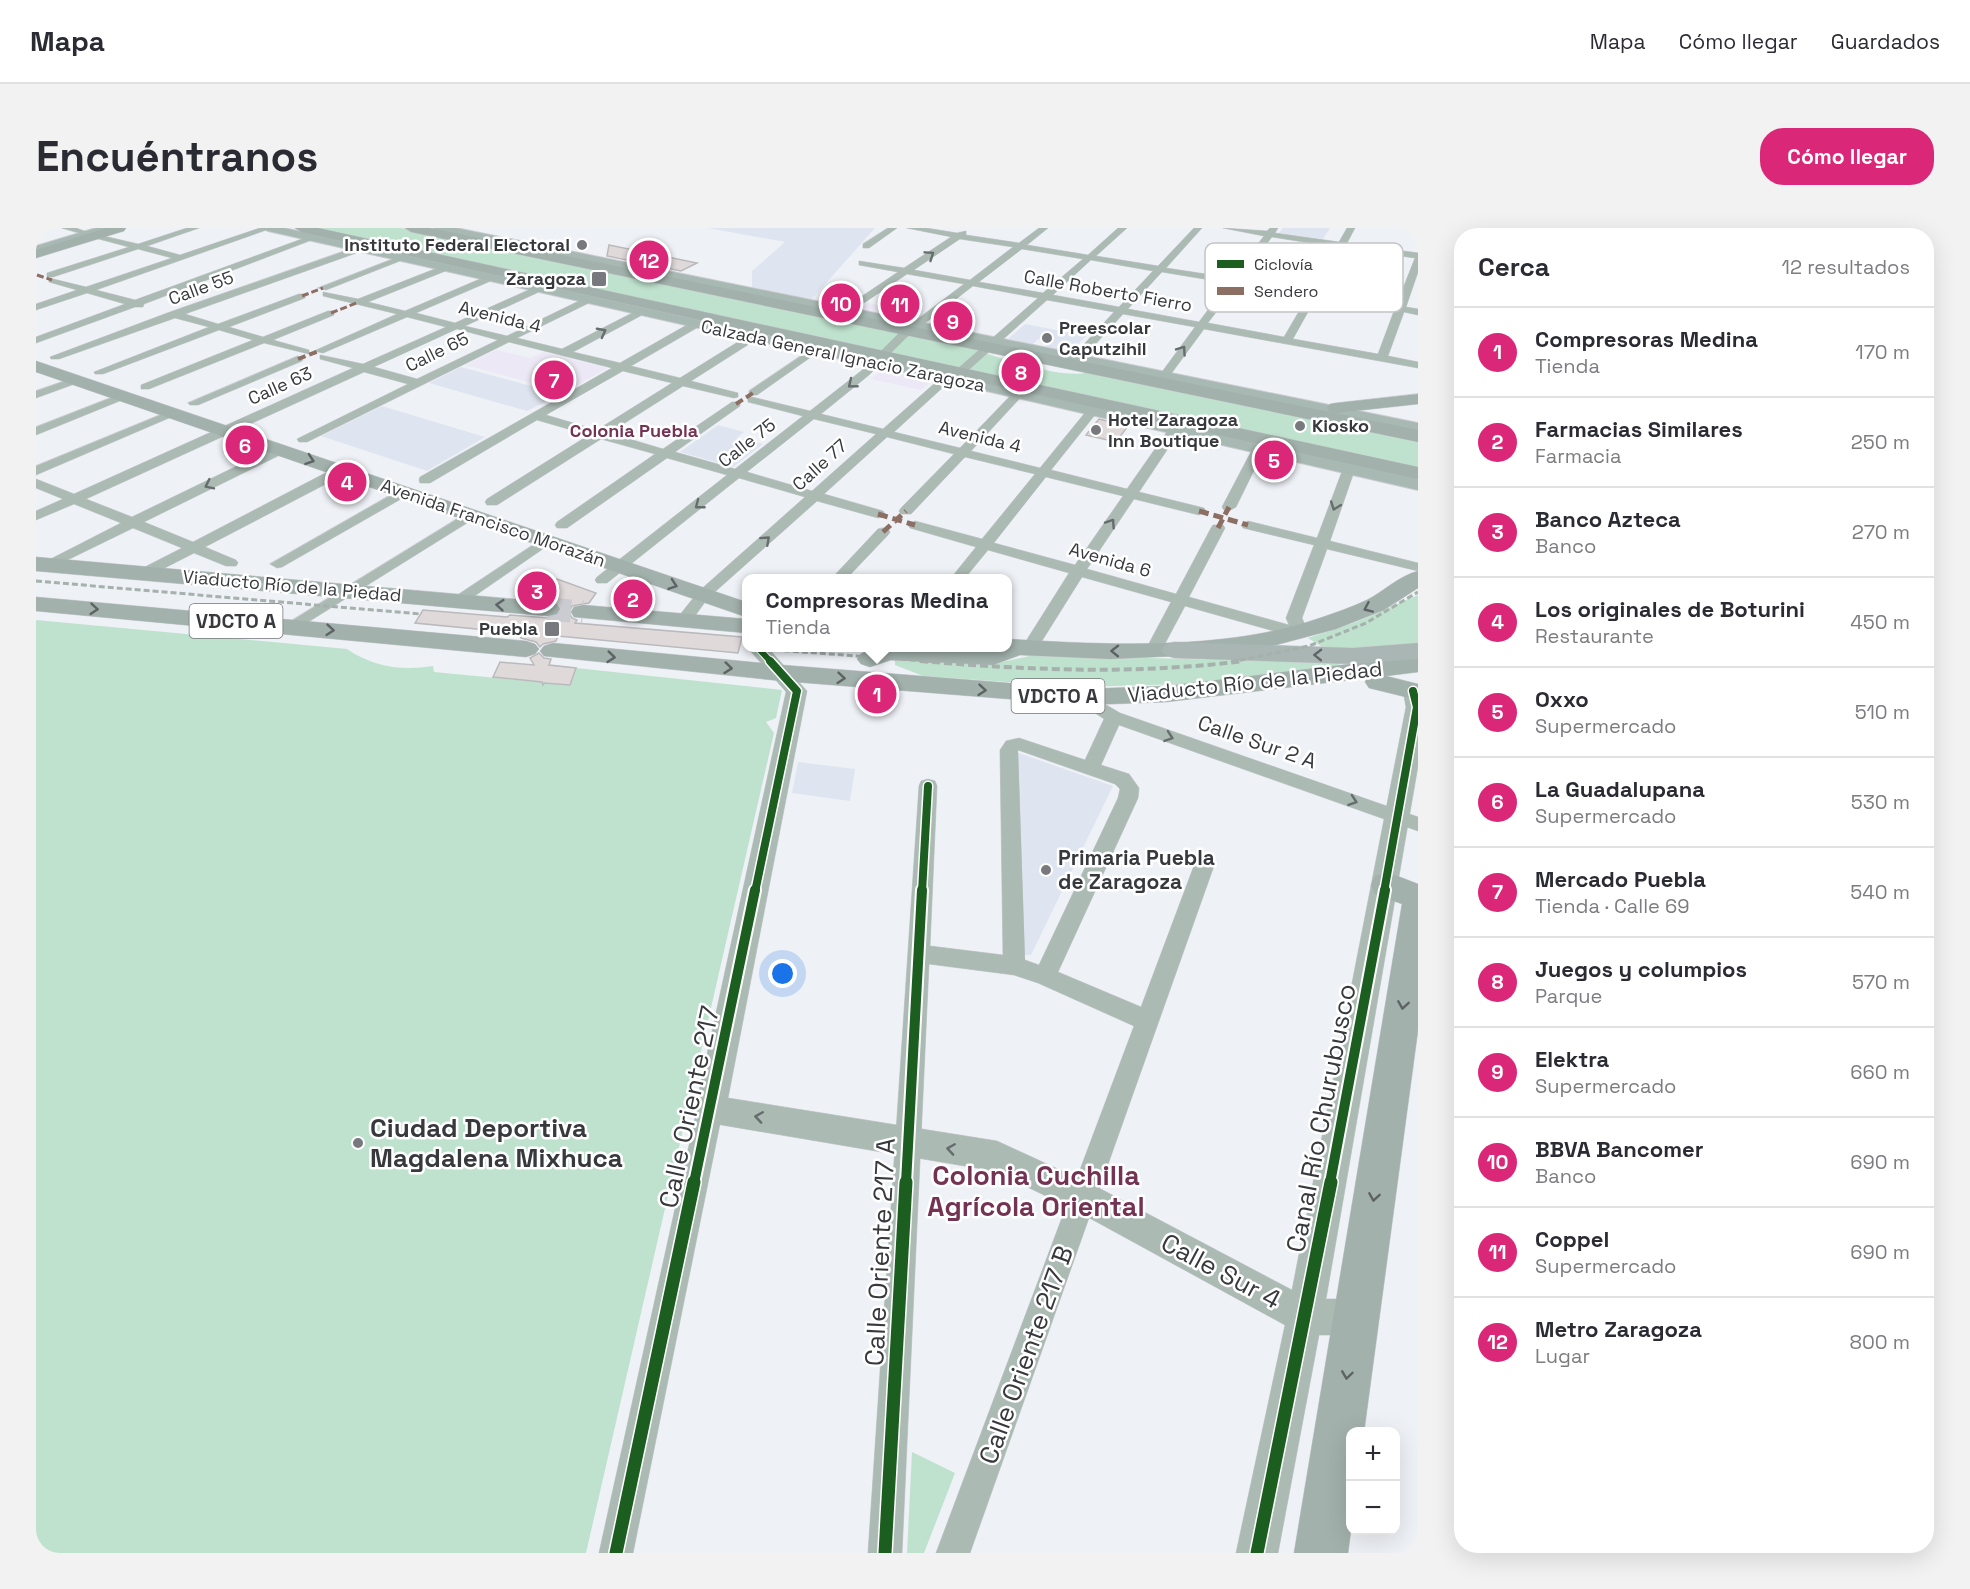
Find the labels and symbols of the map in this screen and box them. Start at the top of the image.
place label: Instituto Federal Electoral [344,233,570,256]
pin: 12 [630,237,668,282]
marker: Instituto Federal Electoral [575,238,589,252]
legend [1205,243,1403,312]
one-way arrow [923,251,934,262]
text: Ciclovía [1254,254,1313,275]
street label: Calle Roberto Fierro [1022,264,1194,317]
street label: Calle 55 [165,265,237,310]
place label: Zaragoza [506,267,587,290]
marker: Zaragoza [590,270,608,288]
pin: 10 [822,280,860,326]
text: Sendero [1254,281,1319,302]
pin: 11 [880,282,920,326]
street label: Avenida 4 [456,295,544,338]
pin: 9 [934,298,972,344]
street label: Calzada General Ignacio Zaragoza [699,314,987,397]
place label: Preescolar Caputzihil [1059,316,1151,360]
street label: Calle 65 [401,326,472,377]
one-way arrow [596,328,607,339]
marker: Preescolar Caputzihil [1040,331,1054,345]
one-way arrow [1175,346,1186,357]
pin: 8 [1002,350,1040,394]
pin: 7 [534,358,574,402]
street label: Calle 63 [244,361,315,410]
one-way arrow [848,376,859,387]
place label: Hotel Zaragoza Inn Boutique [1108,408,1239,452]
street label: Calle 75 [713,413,780,472]
place label: Kiosko [1312,414,1369,437]
street label: Avenida 4 [936,415,1024,458]
district label: Colonia Puebla [570,419,699,442]
marker: Kiosko [1293,419,1307,433]
pin: 6 [226,422,264,468]
marker: Hotel Zaragoza Inn Boutique [1089,423,1103,437]
street label: Calle 77 [787,434,852,495]
pin: 5 [1254,438,1294,482]
one-way arrow [304,453,315,466]
pin: 4 [328,460,366,504]
street label: Avenida Francisco Morazán [378,473,608,572]
one-way arrow [204,478,215,489]
one-way arrow [695,497,706,508]
one-way arrow [1330,500,1343,511]
one-way arrow [1104,518,1115,529]
one-way arrow [760,536,770,547]
street label: Avenida 6 [1067,537,1154,582]
street label: Viaducto Río de la Piedad [182,564,402,607]
pin: 3 [518,568,556,614]
pin: 2 [614,576,652,622]
one-way arrow [667,577,678,590]
one-way arrow [496,599,505,612]
one-way arrow [1363,601,1374,613]
one-way arrow [90,602,99,615]
road number: VDCTO A [190,604,282,638]
place label: Puebla [479,617,539,640]
marker: Puebla [543,620,561,638]
one-way arrow [326,623,335,636]
one-way arrow [1111,645,1120,657]
one-way arrow [1313,649,1322,661]
one-way arrow [607,650,616,663]
street label: Viaducto Río de la Piedad [1126,655,1384,708]
one-way arrow [724,661,733,674]
one-way arrow [836,671,845,684]
pin: 1 [858,672,896,716]
road number: VDCTO A [1012,679,1104,713]
one-way arrow [977,683,986,696]
street label: Calle Sur 2 A [1194,709,1320,774]
one-way arrow [1163,729,1174,742]
one-way arrow [1347,794,1358,807]
place label: Primaria Puebla de Zaragoza [1058,844,1215,895]
marker: Primaria Puebla de Zaragoza [1039,863,1053,877]
your location [768,959,797,988]
street label: Canal Río Churubusco [1278,981,1364,1255]
one-way arrow [1397,1000,1409,1009]
street label: Calle Oriente 217 [651,1003,727,1211]
place label: Ciudad Deportiva Magdalena Mixhuca [370,1111,623,1175]
one-way arrow [754,1112,763,1124]
marker: Ciudad Deportiva Magdalena Mixhuca [351,1136,365,1150]
street label: Calle Oriente 217 A [857,1137,903,1367]
one-way arrow [947,1143,956,1155]
district label: Colonia Cuchilla Agrícola Oriental [927,1158,1145,1224]
one-way arrow [1368,1193,1380,1202]
street label: Calle Sur 4 [1155,1225,1287,1317]
street label: Calle Oriente 217 B [971,1241,1081,1469]
one-way arrow [1341,1371,1353,1380]

